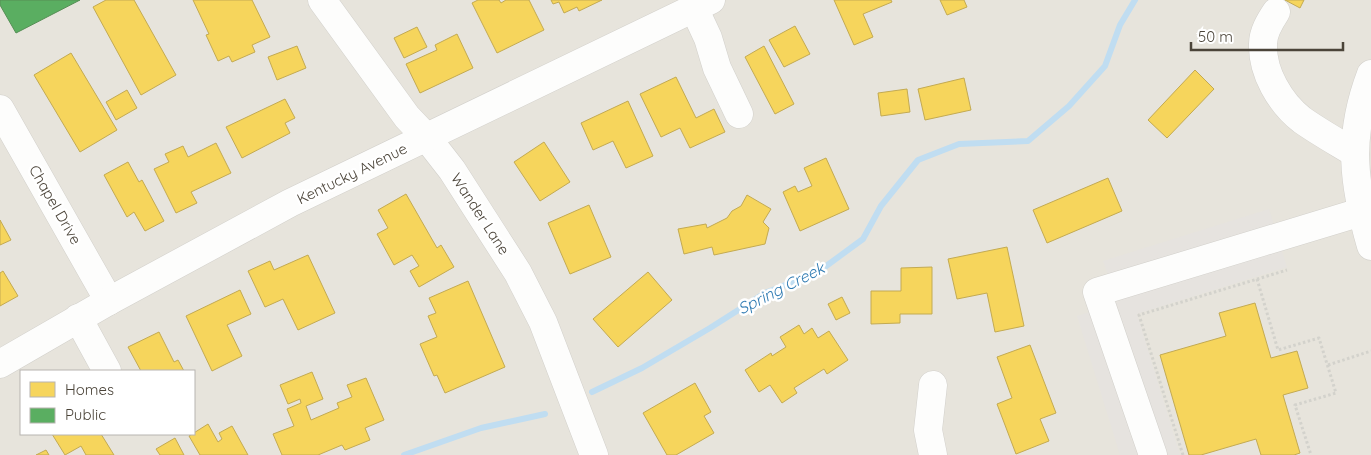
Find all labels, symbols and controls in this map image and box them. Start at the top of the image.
scale bar [1191,20,1344,52]
text: 50 m [1198,27,1233,46]
street label: Kentucky Avenue [294,139,410,208]
street label: Chapel Drive [25,162,86,248]
street label: Wander Lane [447,169,514,258]
water label: Spring Creek [734,257,829,318]
legend [20,370,195,435]
text: Homes [65,380,114,399]
text: Public [65,405,106,424]

